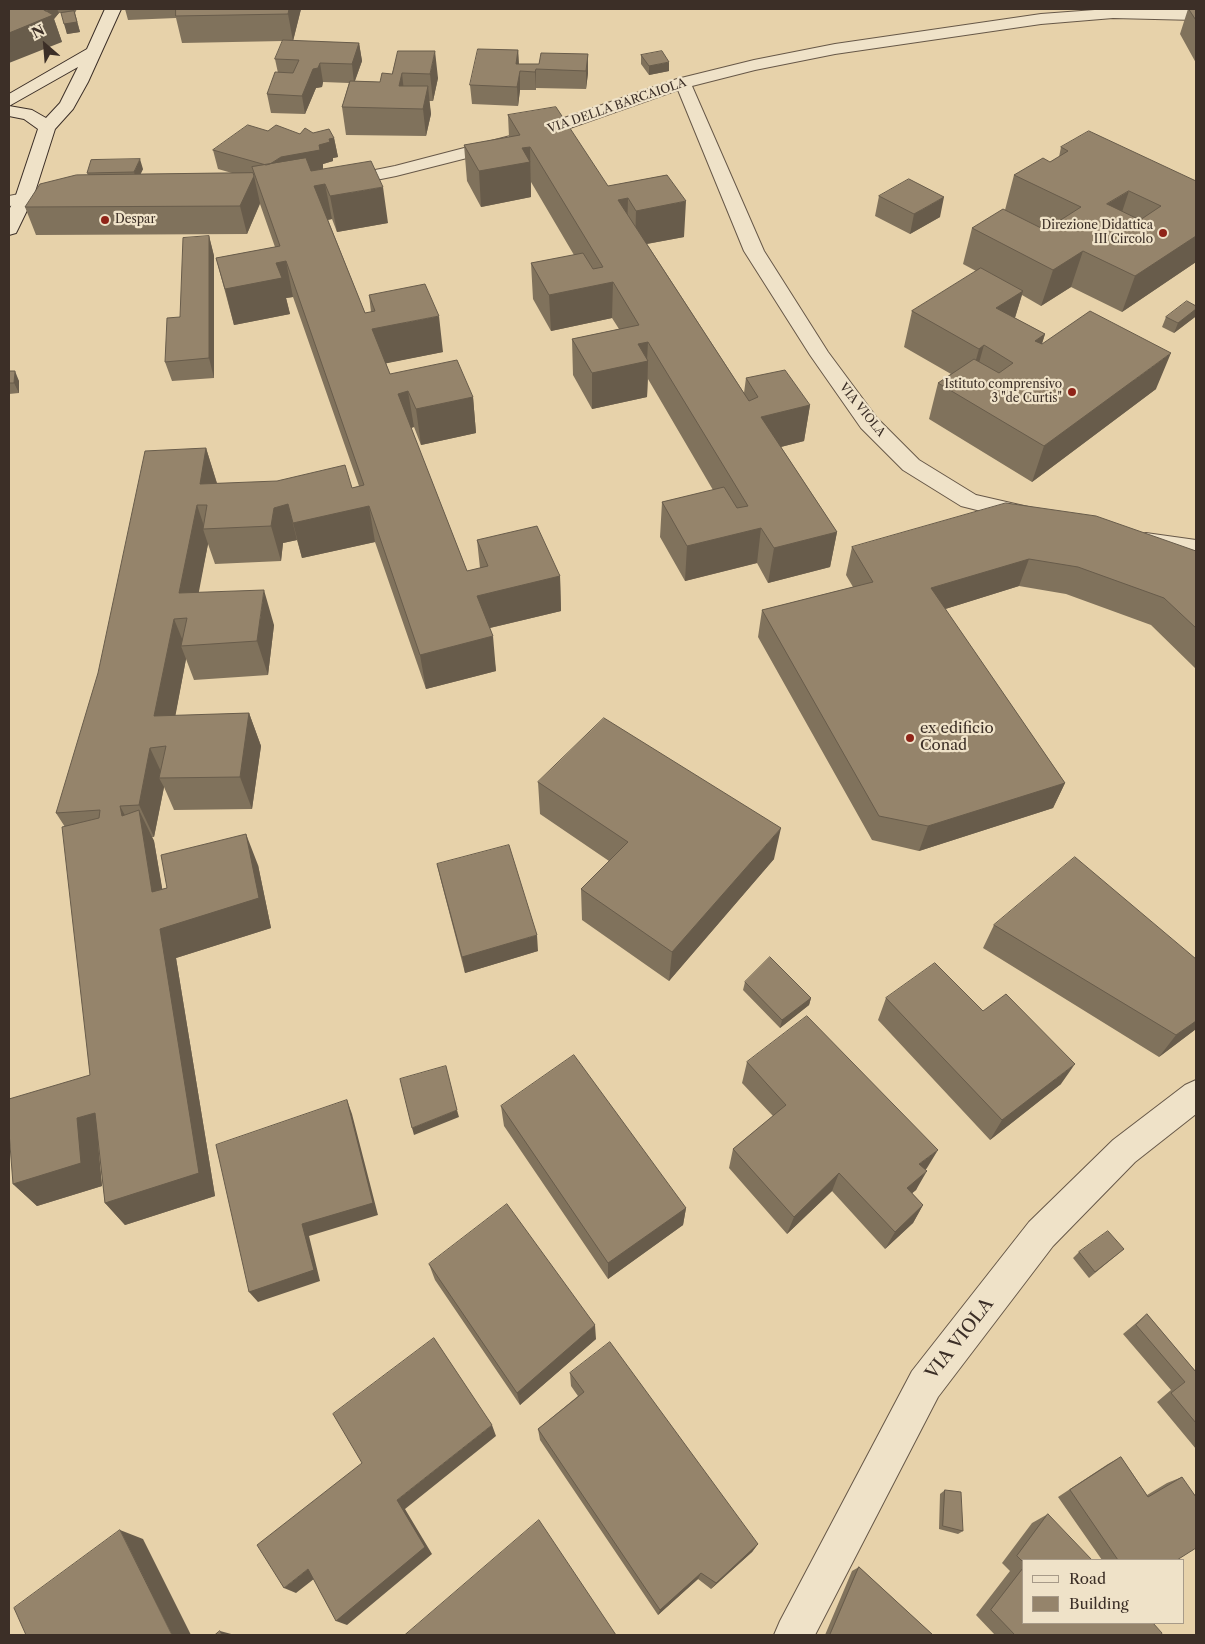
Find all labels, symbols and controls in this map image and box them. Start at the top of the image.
north arrow [20,20,70,70]
text: N [29,21,48,42]
street label: VIA DELLA BARCAIOLA [546,75,688,137]
place label: Despar [115,213,155,227]
marker: Despar [99,214,111,226]
place label: Direzione Didattica III Circolo [1042,219,1153,247]
marker: Direzione Didattica III Circolo [1157,227,1169,239]
place label: Istituto comprensivo 3 "de Curtis" [944,378,1062,406]
street label: VIA VIOLA [836,380,888,440]
marker: Istituto comprensivo 3 "de Curtis" [1066,386,1078,398]
place label: ex edificio Conad [920,720,994,755]
marker: ex edificio Conad [904,732,916,744]
street label: VIA VIOLA [922,1294,998,1384]
legend [1022,1559,1185,1624]
text: Road [1069,1569,1106,1588]
text: Building [1069,1594,1129,1613]

